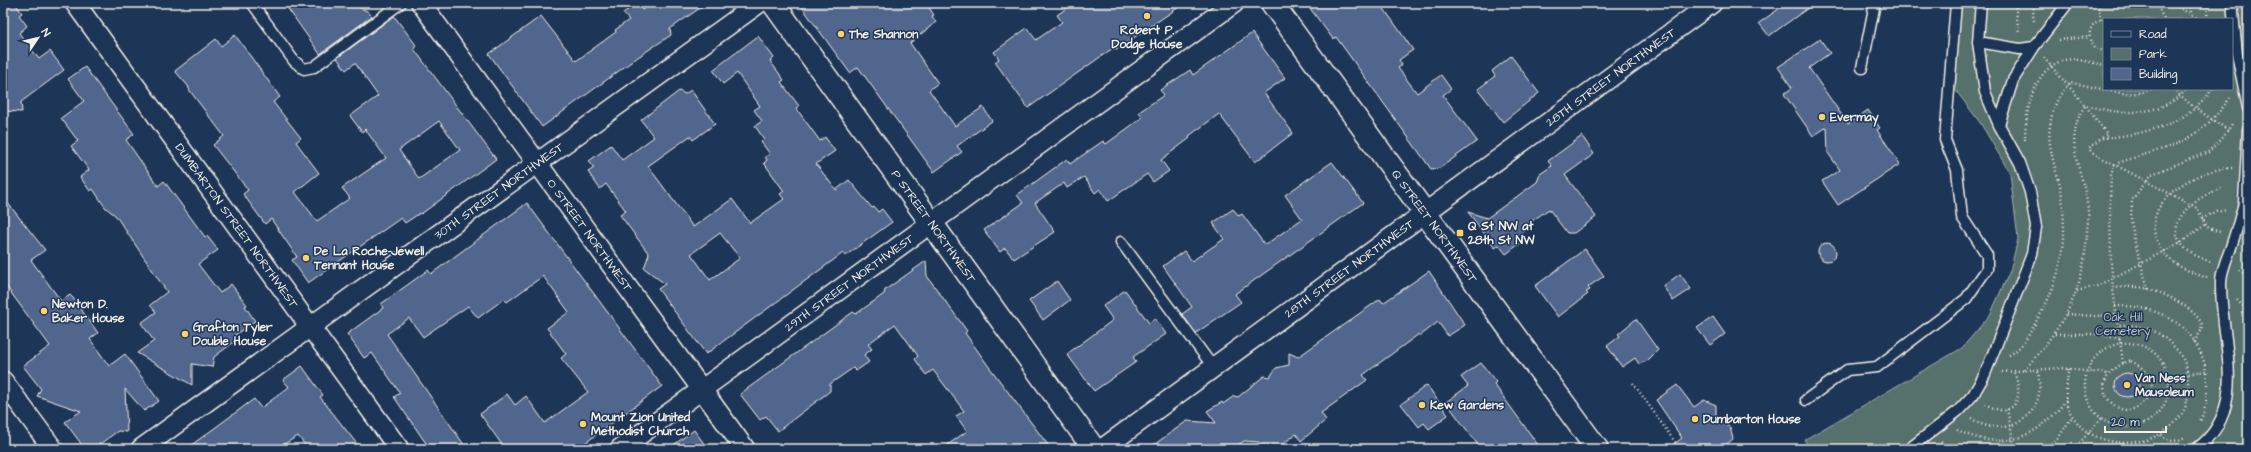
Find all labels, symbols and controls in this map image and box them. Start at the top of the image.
marker: Robert P. Dodge House [1142,11,1152,21]
north arrow [18,18,58,58]
legend [2103,18,2233,90]
place label: Robert P. Dodge House [1112,22,1183,55]
street label: 28TH STREET NORTHWEST [1542,24,1679,130]
text: N [38,25,54,40]
place label: The Shannon [848,26,918,43]
text: Road [2139,26,2167,43]
marker: The Shannon [836,29,846,39]
text: Park [2139,46,2167,63]
text: Building [2139,66,2177,84]
place label: Evermay [1830,109,1879,127]
marker: Evermay [1817,112,1827,122]
street label: 30TH STREET NORTHWEST [430,138,567,243]
street label: DUMBARTON STREET NORTHWEST [171,140,303,312]
street label: P STREET NORTHWEST [887,166,980,286]
street label: Q STREET NORTHWEST [1388,166,1482,287]
street label: O STREET NORTHWEST [543,175,637,295]
street label: 28TH STREET NORTHWEST [1281,215,1418,322]
place label: Q St NW at 28th St NW [1467,218,1535,249]
marker: Q St NW at 28th St NW [1455,228,1465,238]
street label: 29TH STREET NORTHWEST [781,230,918,335]
place label: De La Roche-Jewell Tennant House [313,243,424,274]
marker: De La Roche-Jewell Tennant House [301,253,311,263]
place label: Newton D. Baker House [52,296,125,327]
marker: Newton D. Baker House [39,306,49,316]
park label: Oak Hill Cemetery [2095,309,2151,341]
place label: Grafton Tyler Double House [193,319,273,350]
marker: Grafton Tyler Double House [180,329,190,339]
place label: Van Ness Mausoleum [2134,370,2194,401]
marker: Van Ness Mausoleum [2122,380,2132,390]
place label: Kew Gardens [1430,397,1504,414]
marker: Kew Gardens [1417,400,1427,410]
scale bar [2105,408,2166,434]
place label: Mount Zion United Methodist Church [591,409,691,440]
place label: Dumbarton House [1703,411,1801,428]
marker: Dumbarton House [1690,414,1700,424]
text: 20 m [2111,414,2140,431]
marker: Mount Zion United Methodist Church [578,419,588,429]

